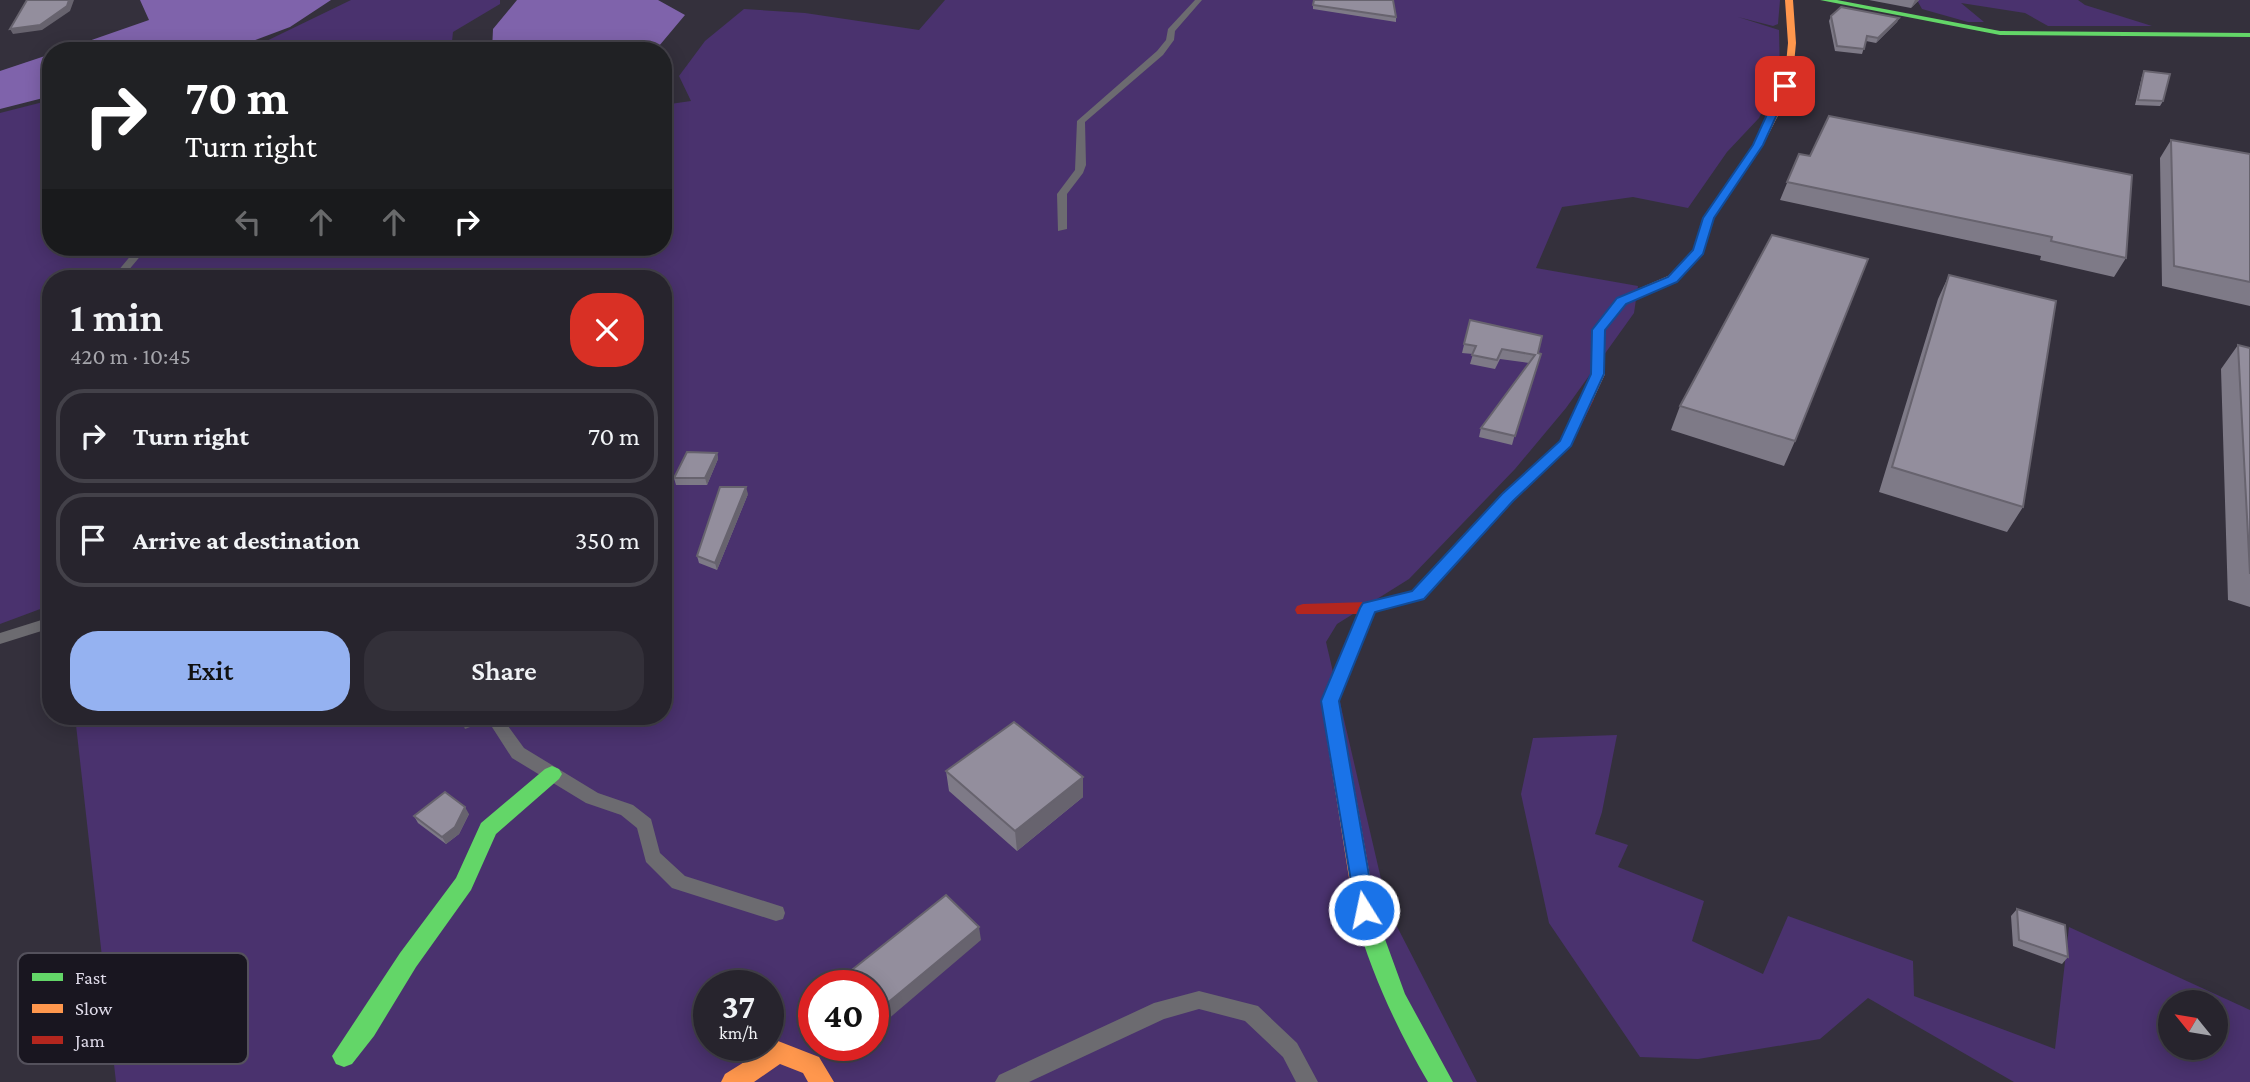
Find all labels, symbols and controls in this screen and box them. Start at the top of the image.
pin [1755,56,1815,116]
icon: arrive [1766,67,1804,105]
icon: right [70,70,161,161]
text: 70 m [185,70,289,125]
text: Turn right [185,128,317,164]
icon: left [229,203,267,241]
icon: ahead [302,203,340,241]
icon: ahead [375,203,413,241]
icon: right [448,203,486,241]
text: 1 min [70,293,163,340]
button: close [570,293,644,367]
text: 420 m · 10:45 [70,343,191,369]
icon: right [74,417,112,455]
text: Turn right [133,422,249,451]
text: 70 m [588,422,640,451]
icon: arrive [74,521,112,559]
text: Arrive at destination [133,526,360,555]
text: 350 m [575,526,640,555]
button: Exit [70,631,350,711]
button: Share [364,631,644,711]
position arrow [1327,873,1401,947]
legend [18,953,248,1064]
text: Fast [75,967,107,988]
speed limit sign: 40 [798,970,889,1061]
text: 37 [722,987,755,1026]
north arrow [2158,990,2228,1060]
map controls [2158,990,2228,1060]
text: Slow [75,998,112,1019]
text: km/h [719,1023,758,1043]
text: Jam [73,1030,105,1051]

